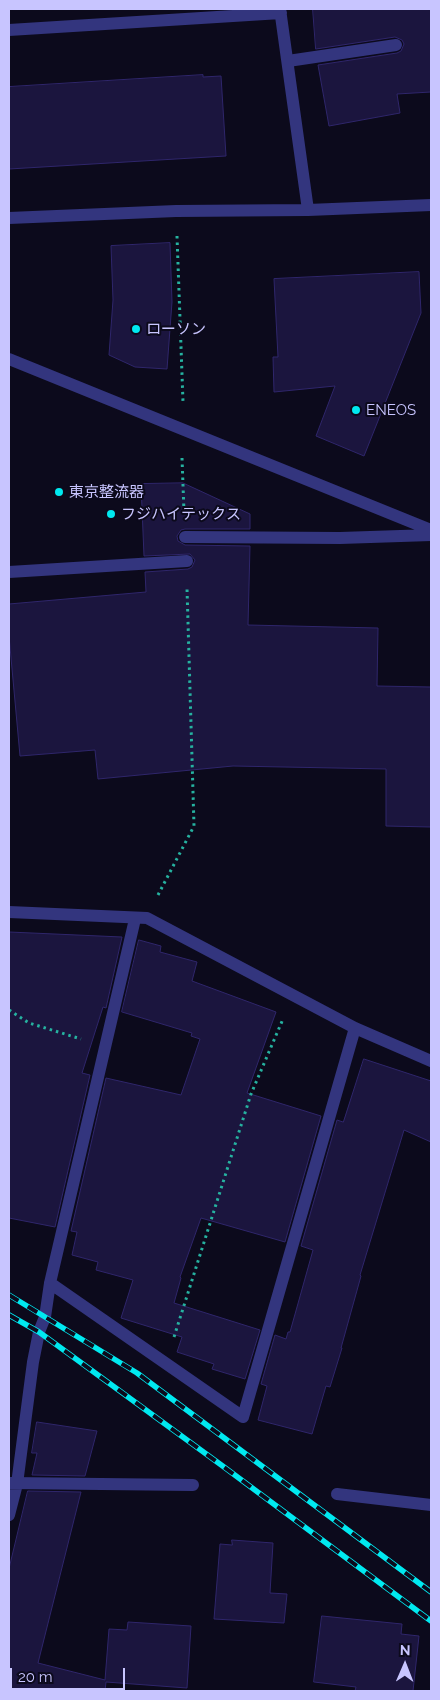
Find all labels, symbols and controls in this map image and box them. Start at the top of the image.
place label: ローソン [146,320,206,338]
marker: ローソン [130,323,142,335]
place label: ENEOS [366,401,416,419]
marker: ENEOS [350,404,362,416]
place label: 東京整流器 [69,483,144,501]
marker: 東京整流器 [53,486,65,498]
place label: フジハイテックス [121,505,241,523]
marker: フジハイテックス [105,508,117,520]
north arrow [380,1640,430,1690]
text: N [400,1642,411,1658]
scale bar [12,1658,128,1690]
text: 20 m [18,1668,53,1686]

